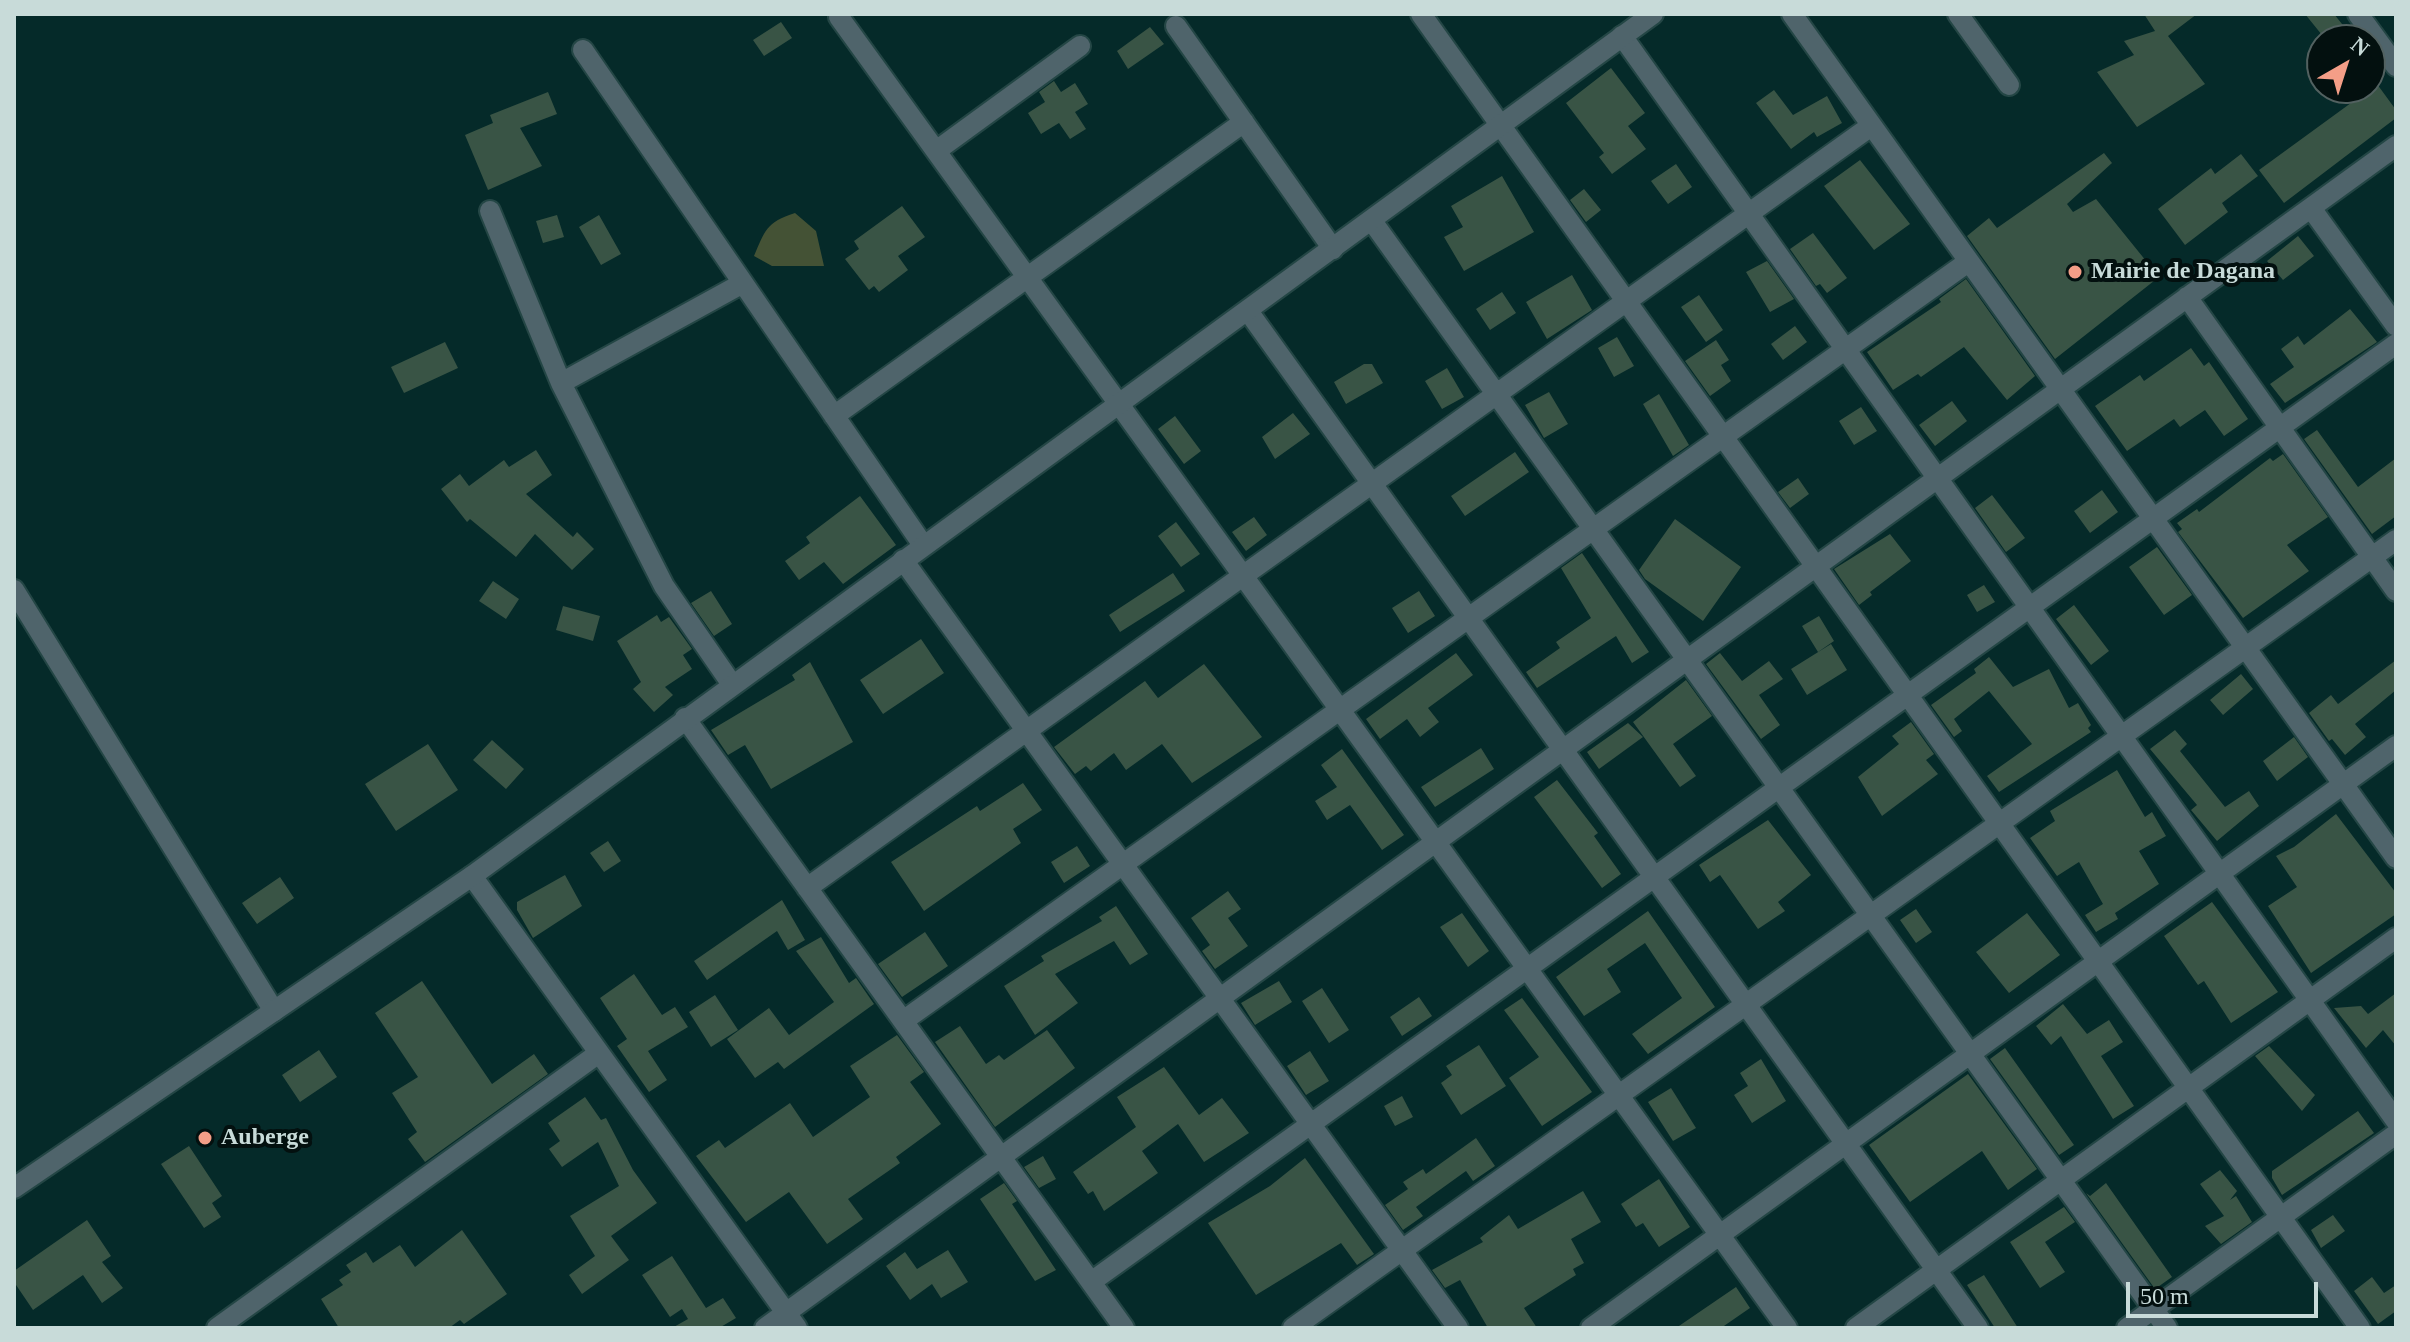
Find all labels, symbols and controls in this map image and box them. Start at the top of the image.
north arrow [2306,24,2386,104]
text: N [2346,32,2374,61]
place label: Mairie de Dagana [2091,258,2275,286]
marker: Mairie de Dagana [2066,263,2084,281]
place label: Auberge [221,1124,309,1152]
marker: Auberge [196,1129,214,1147]
scale bar [2130,1266,2322,1316]
text: 50 m [2140,1283,2189,1309]

